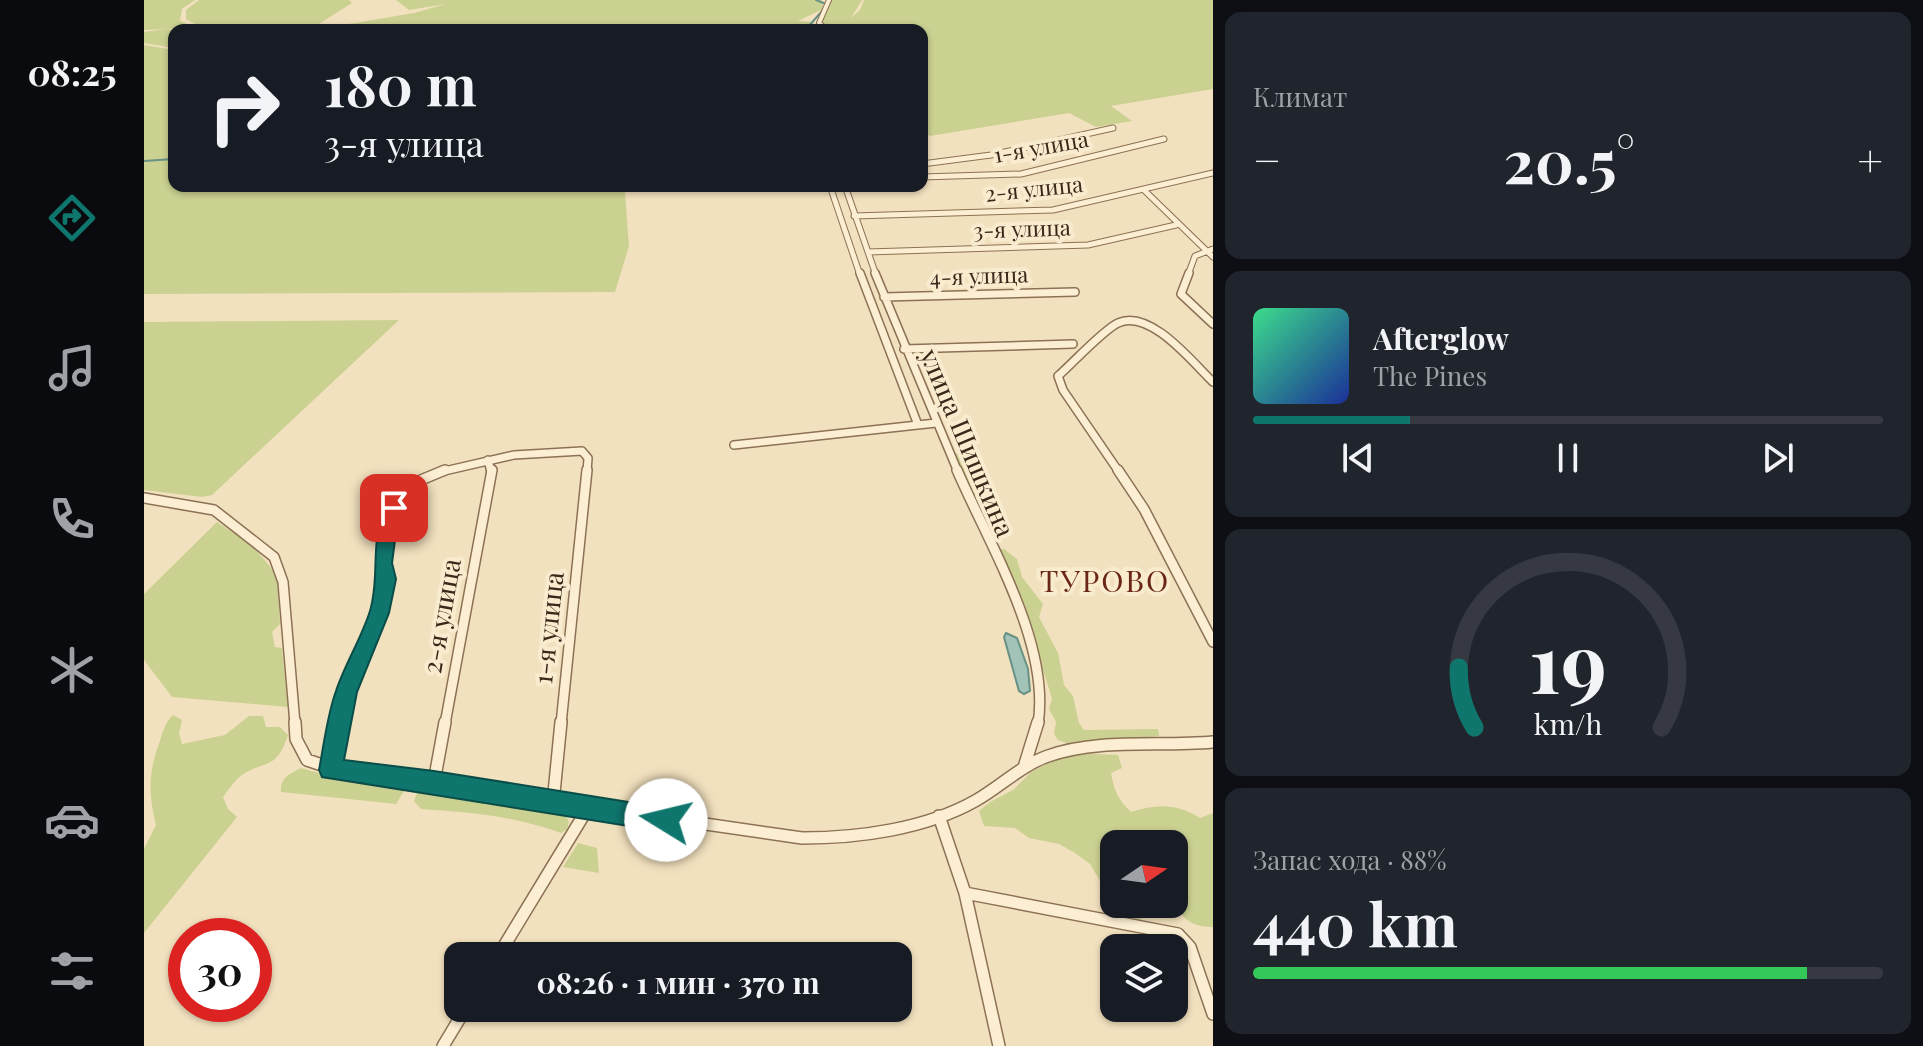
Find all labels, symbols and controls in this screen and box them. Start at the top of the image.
text: 180 m [324,46,477,121]
text: 08:25 [27,47,117,95]
icon: right [192,56,296,160]
text: Климат [1253,79,1347,114]
text: 3-я улица [324,118,484,166]
text: 20.5° [1504,119,1635,199]
street label: 1-я улица [991,123,1090,169]
text: − [1253,129,1281,188]
text: + [1857,129,1883,188]
street label: 2-я улица [983,168,1084,208]
icon: directions [44,190,100,246]
street label: 3-я улица [973,211,1071,245]
street label: 4-я улица [929,258,1029,292]
text: Afterglow [1373,318,1509,358]
icon: music [44,340,100,396]
street label: улица Шишкина [913,342,1024,542]
text: The Pines [1373,358,1487,393]
icon: previous [1336,436,1380,480]
icon: pause [1546,436,1590,480]
icon: next [1756,436,1800,480]
pin [360,474,428,542]
icon: arrive [372,486,416,530]
icon: phone [44,491,100,547]
street label: 2-я улица [413,556,468,676]
district label: ТУРОВО [1040,560,1170,600]
street label: 1-я улица [524,570,571,686]
text: 19 [1529,604,1607,715]
icon: climate [44,642,100,698]
text: km/h [1534,704,1602,742]
position arrow [624,778,708,862]
icon: car [44,792,100,848]
north arrow [1100,830,1188,918]
map controls [1100,830,1188,1022]
text: Запас хода · 88% [1253,842,1447,877]
text: 440 km [1253,882,1458,962]
speed limit sign: 30 [168,918,272,1022]
button: layers [1100,934,1188,1022]
icon: filters [44,943,100,999]
text: 08:26 · 1 мин · 370 m [536,962,820,1002]

